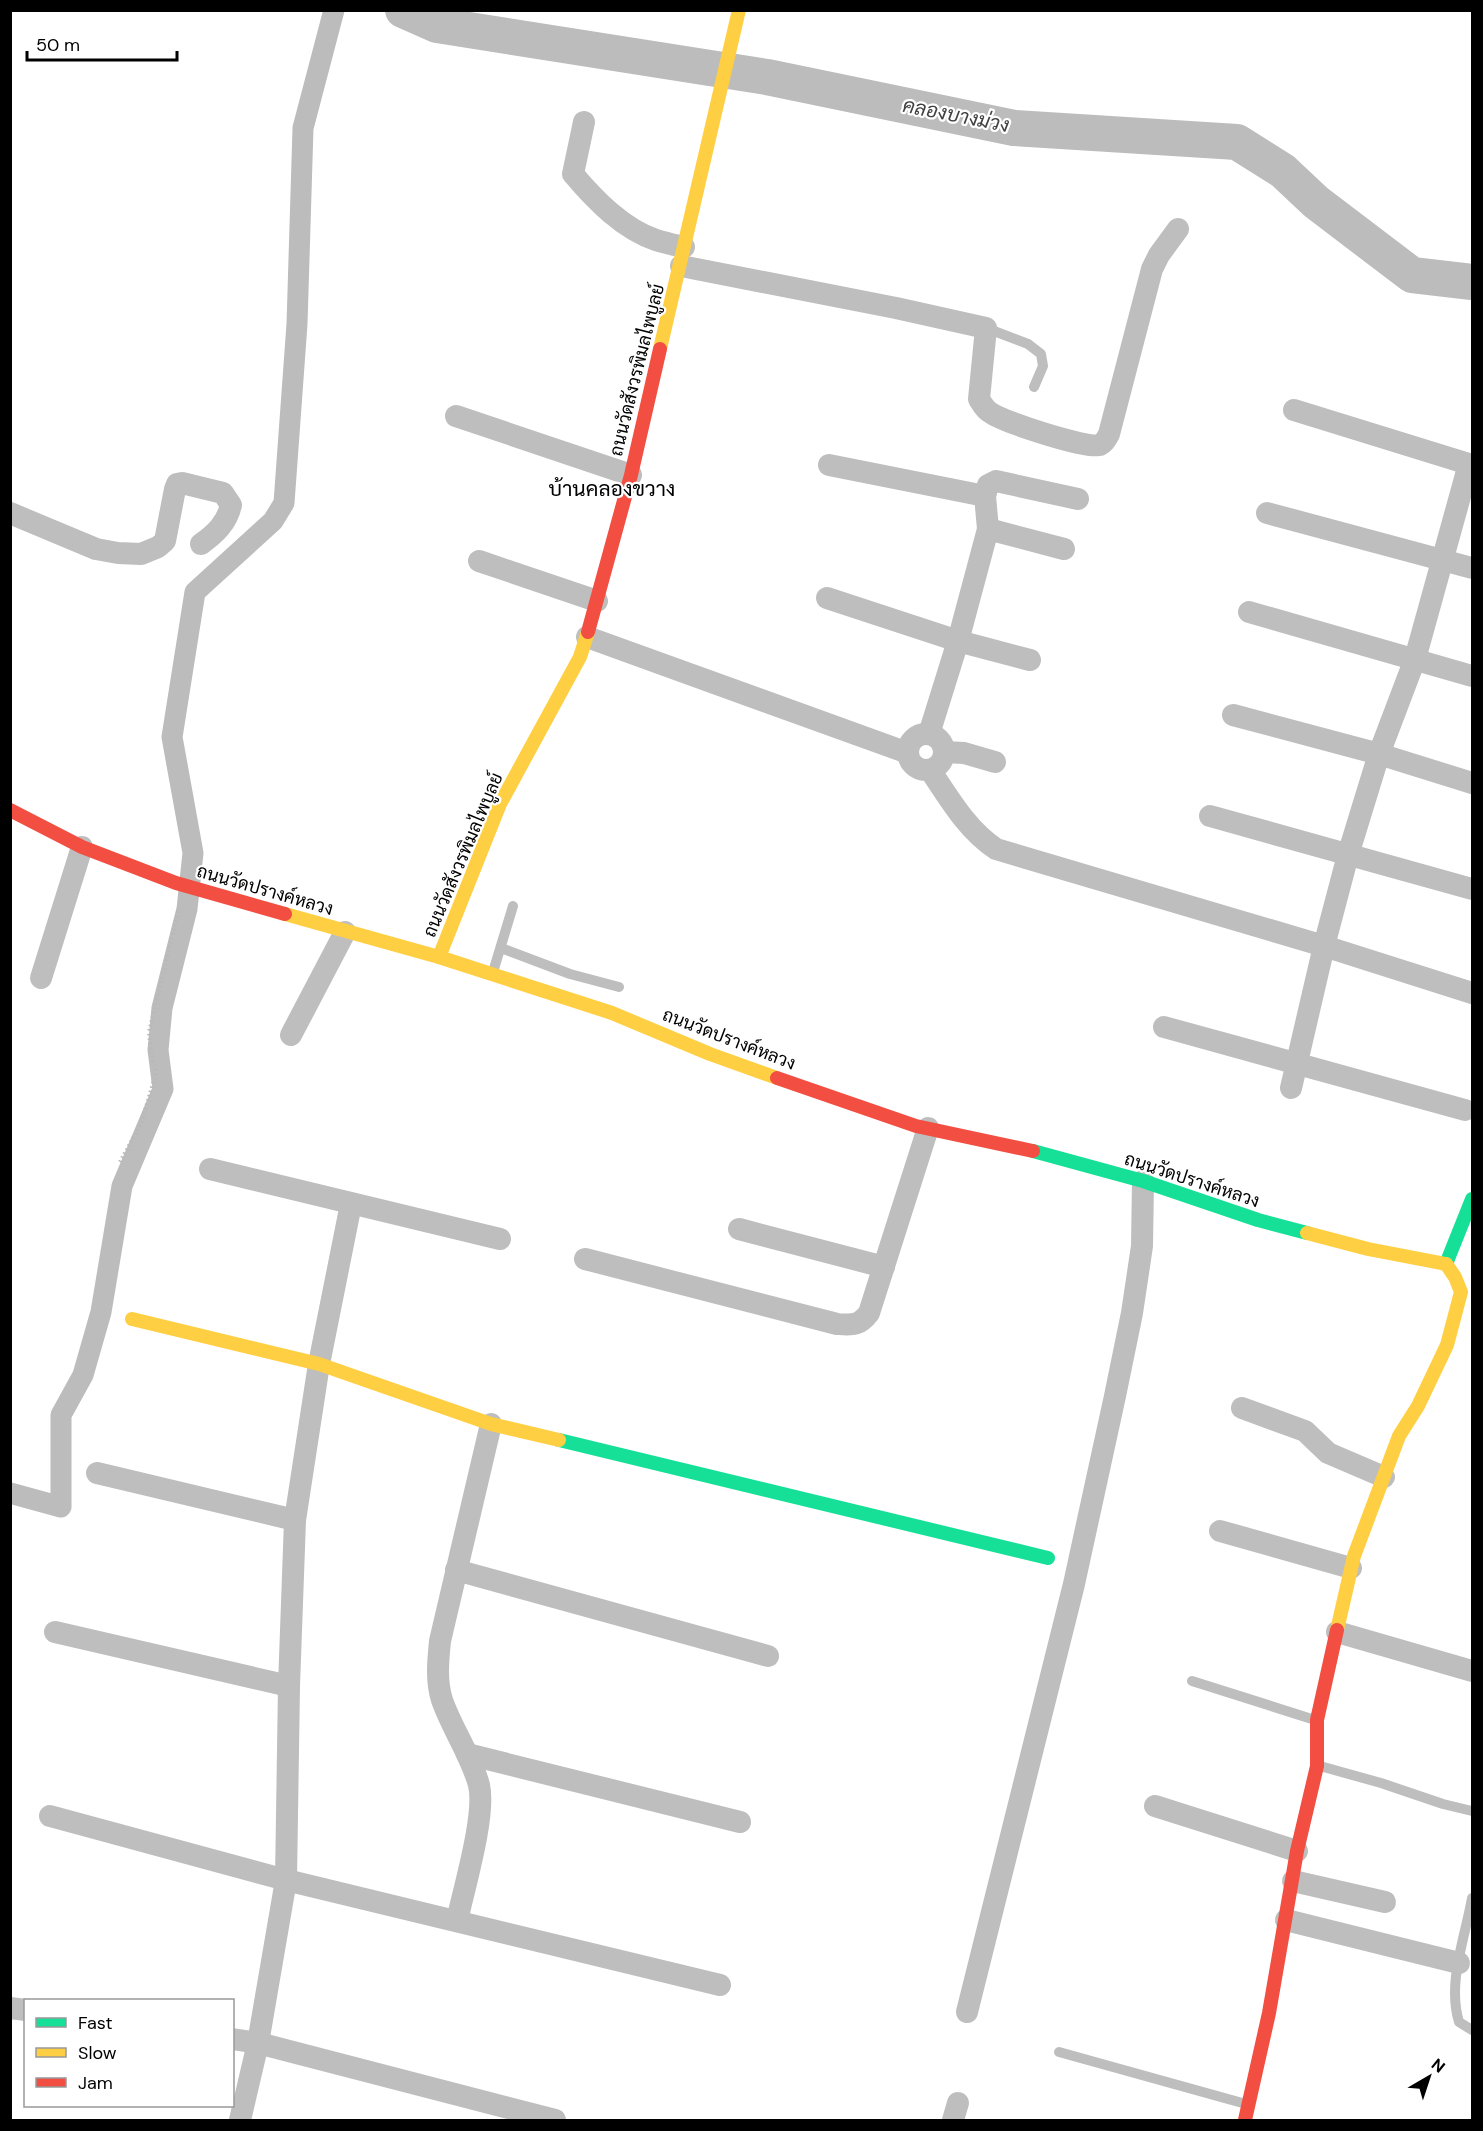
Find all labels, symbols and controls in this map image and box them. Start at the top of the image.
scale bar [27,24,177,62]
text: 50 m [36,33,80,57]
water label: คลองบางม่วง [901,92,1011,138]
street label: ถนนวัดสังวรพิมลไพบูลย์ [603,281,671,459]
district label: บ้านคลองขวาง [549,475,675,503]
street label: ถนนวัดสังวรพิมลไพบูลย์ [417,769,509,941]
street label: ถนนวัดปรางค์หลวง [194,858,336,921]
street label: ถนนวัดปรางค์หลวง [659,1002,799,1075]
street label: ถนนวัดปรางค์หลวง [1121,1146,1263,1213]
legend [24,1999,234,2107]
text: Fast [78,2011,113,2035]
text: Slow [78,2041,117,2065]
north arrow [1399,2047,1459,2107]
text: N [1427,2054,1449,2078]
text: Jam [78,2071,113,2095]

